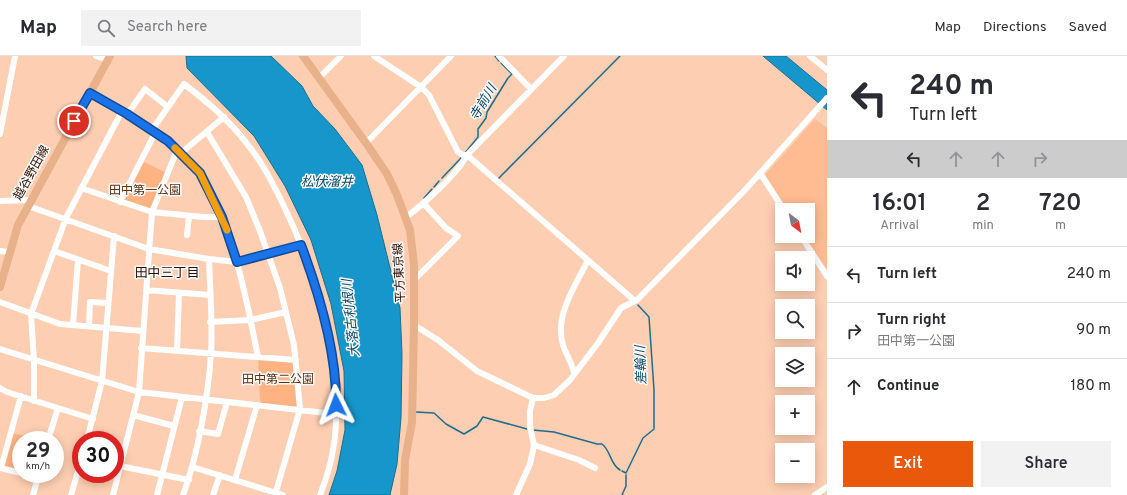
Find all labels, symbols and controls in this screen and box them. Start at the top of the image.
search box [81,10,361,46]
text: Map [20,16,57,40]
icon: search [95,17,117,39]
text: Search here [127,18,207,37]
text: Map [935,19,961,36]
text: Directions [983,19,1047,36]
text: Saved [1069,19,1107,36]
text: 240 m [909,69,994,105]
icon: left [843,72,895,124]
water label: 寺前川 [467,80,502,124]
pin [57,104,91,138]
text: Turn left [909,104,977,127]
icon: arrive [63,110,85,132]
street label: 越谷野田線 [10,143,54,203]
icon: left [903,148,925,170]
icon: ahead [945,148,967,170]
icon: ahead [987,148,1009,170]
icon: right [1029,148,1051,170]
water label: 松伏溜井 [301,175,354,191]
park label: 田中第一公園 [109,183,181,199]
text: 16:01 [872,189,927,219]
text: 2 [976,189,990,219]
text: 720 [1039,189,1082,219]
north arrow [775,203,815,243]
map controls [775,203,815,483]
text: Arrival [880,218,919,234]
text: min [972,218,994,234]
text: m [1055,218,1066,234]
street label: 平方東京線 [390,243,410,303]
button: sound [775,251,815,291]
icon: left [843,264,865,286]
text: Turn left [877,265,937,284]
text: 240 m [1067,265,1111,284]
district label: 田中三丁目 [134,266,200,282]
water label: 大落古利根川 [340,276,364,358]
button: search [775,299,815,339]
text: Turn right [877,311,946,330]
icon: right [843,320,865,342]
text: 90 m [1076,321,1111,340]
text: 田中第一公園 [877,334,955,350]
water label: 差輪川 [633,343,651,385]
button: layers [775,347,815,387]
park label: 田中第二公園 [242,372,314,388]
icon: ahead [843,376,865,398]
text: Continue [877,377,939,396]
text: 180 m [1071,377,1111,396]
position arrow [315,384,357,426]
button: + [775,395,815,435]
speed limit sign: 30 [72,431,124,483]
text: 29 [26,439,50,465]
button: Exit [843,441,973,487]
button: Share [981,441,1111,487]
button: − [775,443,815,483]
text: km/h [26,460,50,473]

